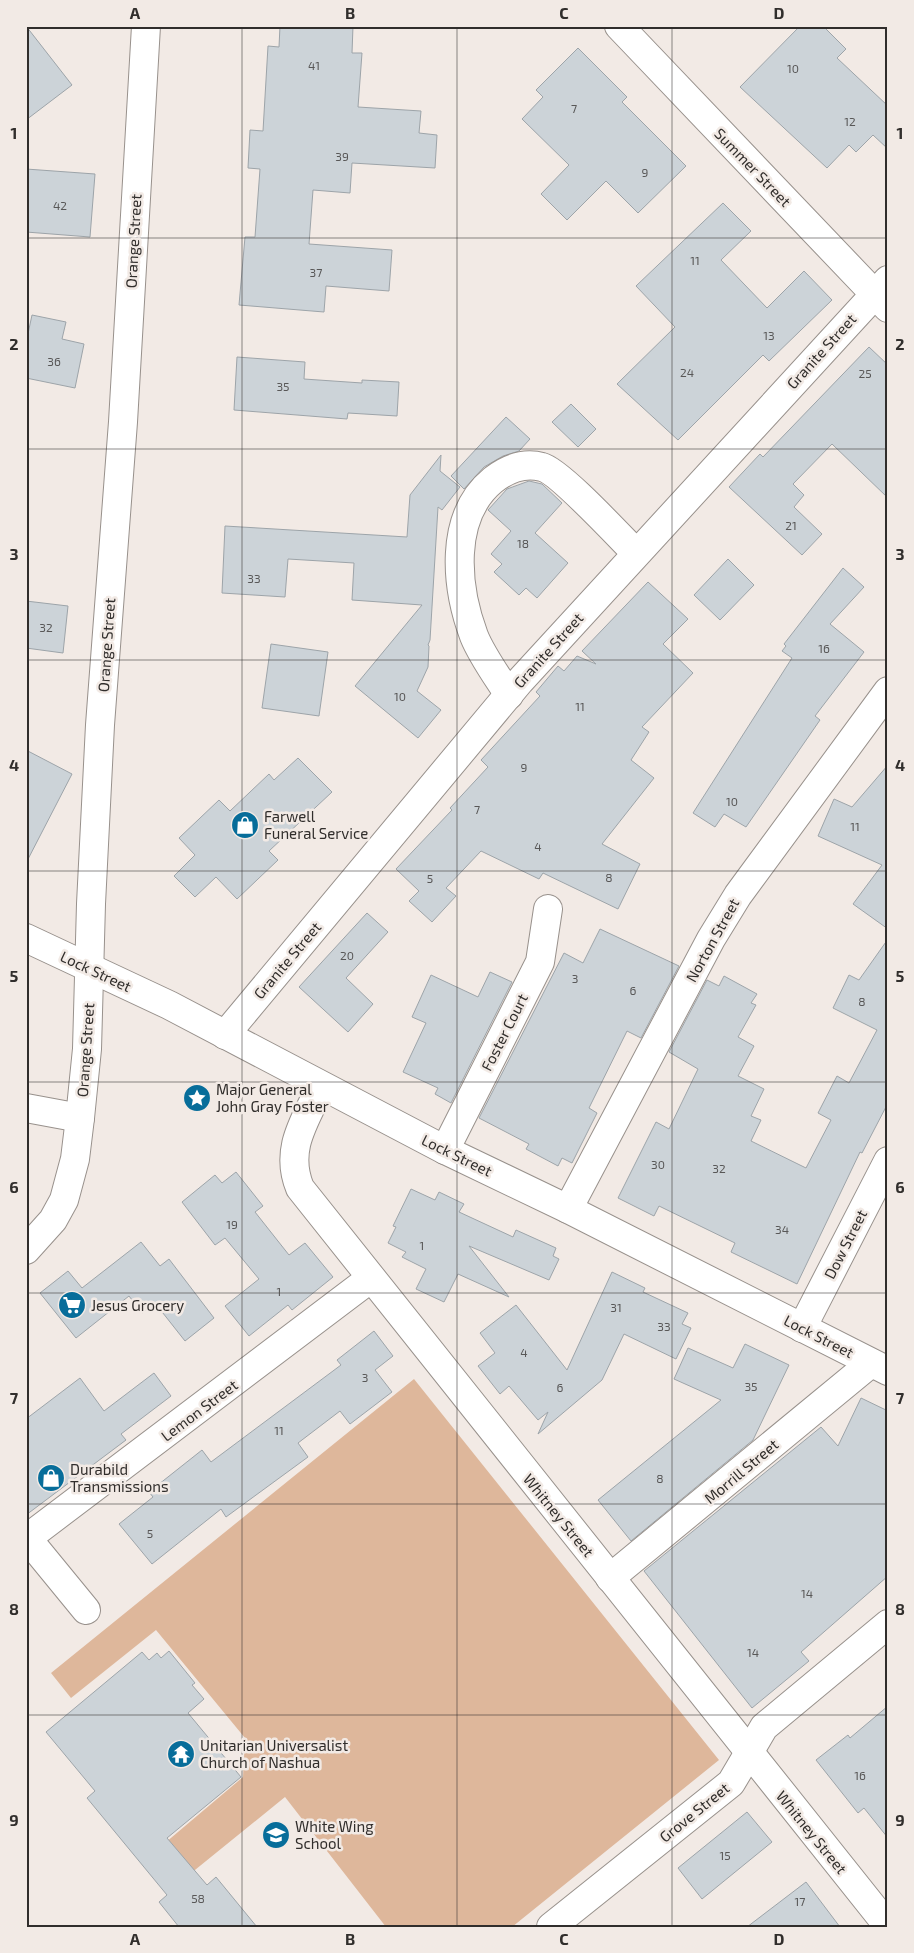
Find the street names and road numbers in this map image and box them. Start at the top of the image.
street label: Summer Street [711,124,795,210]
street label: Orange Street [122,193,144,289]
street label: Granite Street [783,310,860,392]
street label: Orange Street [94,597,118,693]
street label: Granite Street [510,609,587,691]
street label: Norton Street [682,895,743,985]
street label: Granite Street [250,918,325,1002]
street label: Lock Street [58,947,135,995]
street label: Foster Court [477,990,531,1074]
street label: Orange Street [73,1002,97,1098]
street label: Lock Street [419,1130,495,1180]
street label: Dow Street [820,1206,870,1282]
street label: Lock Street [781,1311,857,1361]
street label: Lemon Street [157,1375,241,1445]
street label: Morrill Street [700,1435,782,1507]
street label: Whitney Street [520,1470,598,1560]
street label: Grove Street [655,1778,733,1846]
street label: Whitney Street [773,1787,851,1877]

